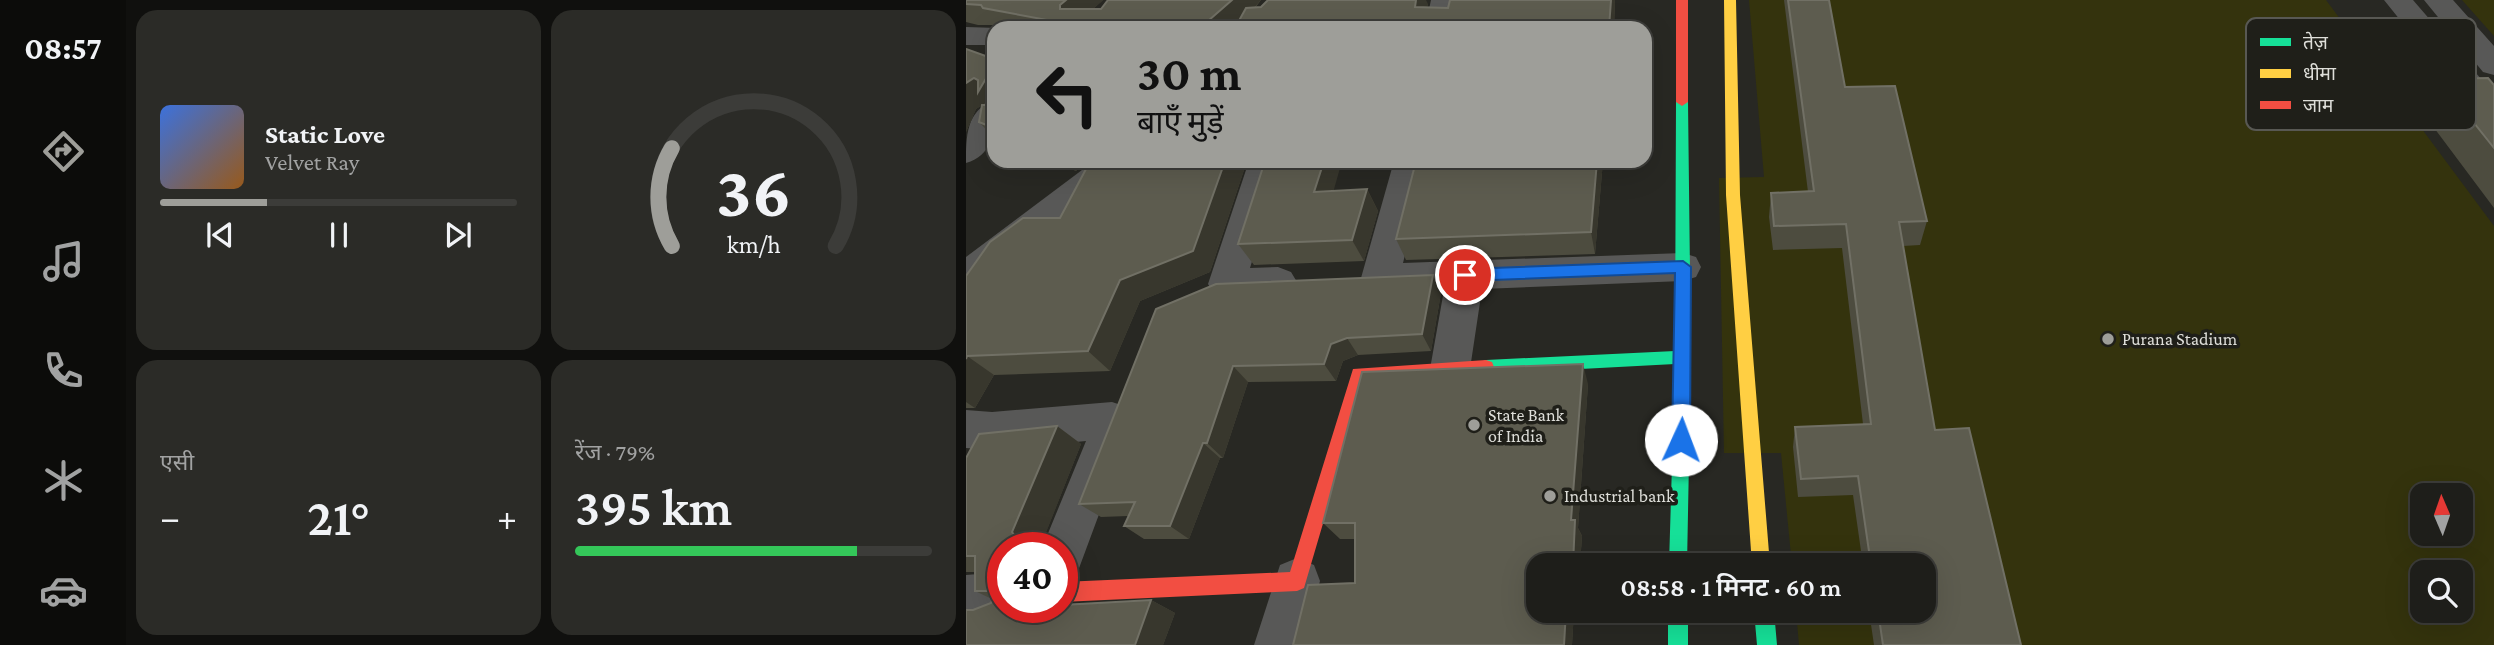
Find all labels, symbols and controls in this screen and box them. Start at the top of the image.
legend [2246,18,2476,130]
text: 08:57 [24,30,102,66]
text: तेज़ [2303,31,2329,53]
text: 30 m [1137,46,1242,101]
icon: left [1022,49,1113,140]
text: धीमा [2303,63,2337,84]
text: जाम [2303,95,2334,116]
text: बाएँ मुड़ें [1137,104,1224,140]
text: Static Love [265,120,385,149]
icon: directions [39,127,88,176]
text: Velvet Ray [265,149,359,175]
text: 36 [716,151,791,232]
icon: previous [201,216,239,254]
icon: pause [320,216,358,254]
icon: next [439,216,477,254]
text: km/h [727,231,780,258]
icon: music [39,237,88,286]
pin [1435,245,1495,305]
icon: arrive [1446,256,1484,294]
place label: Purana Stadium [2122,329,2238,349]
marker: Purana Stadium [2100,331,2116,347]
icon: phone [39,346,88,395]
position arrow [1644,403,1718,477]
place label: State Bank of India [1488,405,1565,446]
marker: State Bank of India [1466,417,1482,433]
text: रेंज · 79% [575,439,655,465]
text: एसी [160,449,194,475]
icon: climate [39,456,88,505]
text: 395 km [575,478,732,536]
north arrow [2410,483,2473,546]
map controls [2410,483,2473,623]
place label: Industrial bank [1564,486,1675,506]
text: 21° [307,488,370,546]
marker: Industrial bank [1542,488,1558,504]
text: − [160,496,180,538]
text: + [497,496,517,538]
speed limit sign: 40 [987,532,1078,623]
button: search [2410,560,2473,623]
icon: car [39,566,88,615]
text: 08:58 · 1 मिनट · 60 m [1621,573,1841,602]

